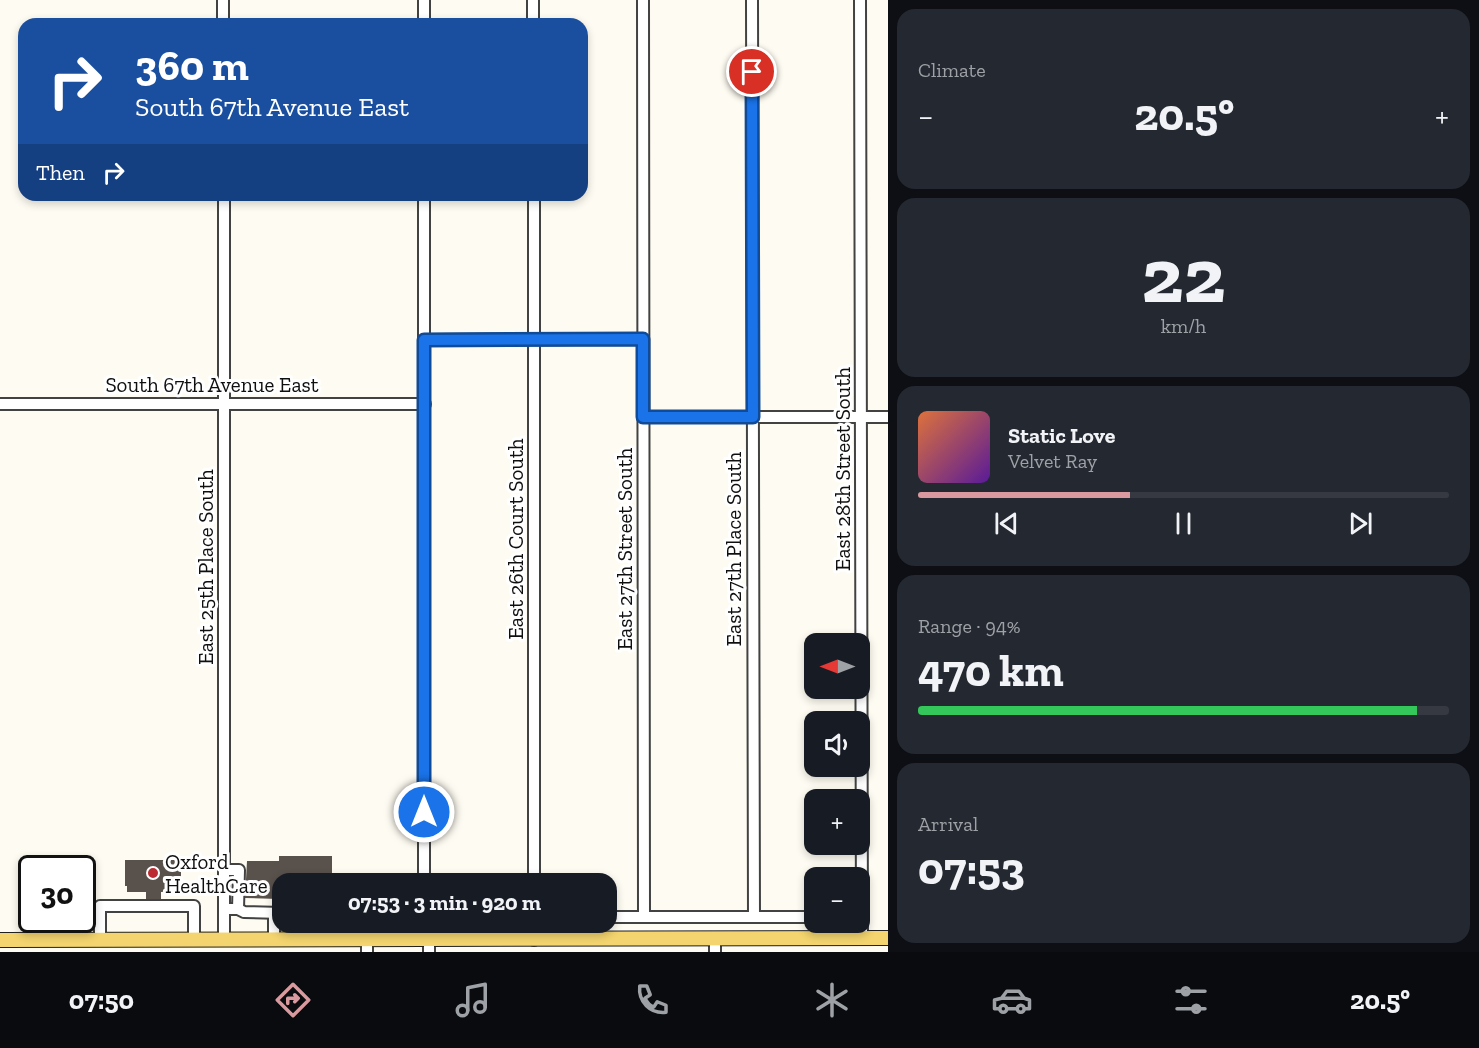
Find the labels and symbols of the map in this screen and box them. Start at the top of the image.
pin [726,46,777,97]
street label: East 28th Street South [830,367,855,571]
street label: South 67th Avenue East [105,372,319,397]
street label: East 26th Court South [503,438,528,640]
street label: East 27th Street South [612,448,637,650]
street label: East 27th Place South [721,452,746,646]
street label: East 25th Place South [193,469,218,665]
north arrow [804,633,870,699]
position arrow [392,780,456,844]
place label: Oxford HealthCare [165,849,268,898]
speed limit sign: 30 [18,855,96,933]
marker: Oxford HealthCare [146,866,160,880]

